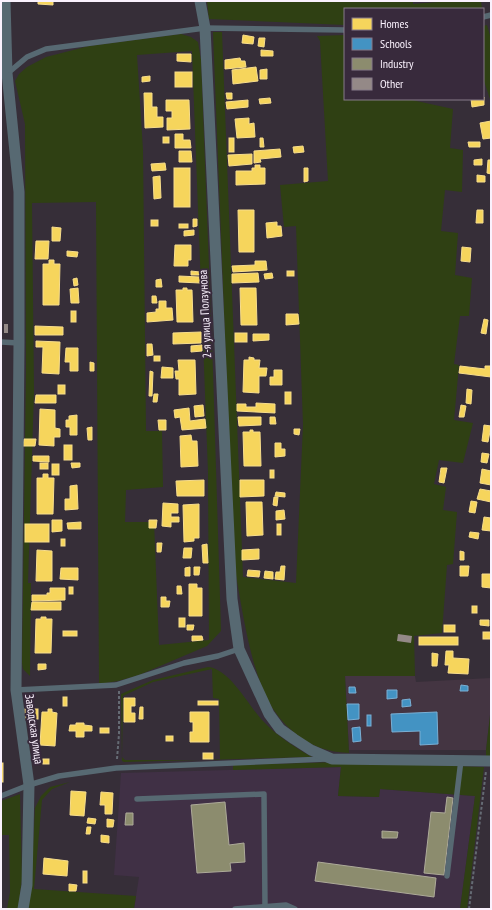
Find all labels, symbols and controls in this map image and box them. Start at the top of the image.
legend [344,8,484,100]
text: Homes [380,16,408,31]
text: Schools [380,36,412,51]
text: Industry [380,56,414,71]
text: Other [380,76,404,91]
street label: 2-я улица Ползунова [195,269,214,359]
street label: Заводская улица [22,693,47,765]

